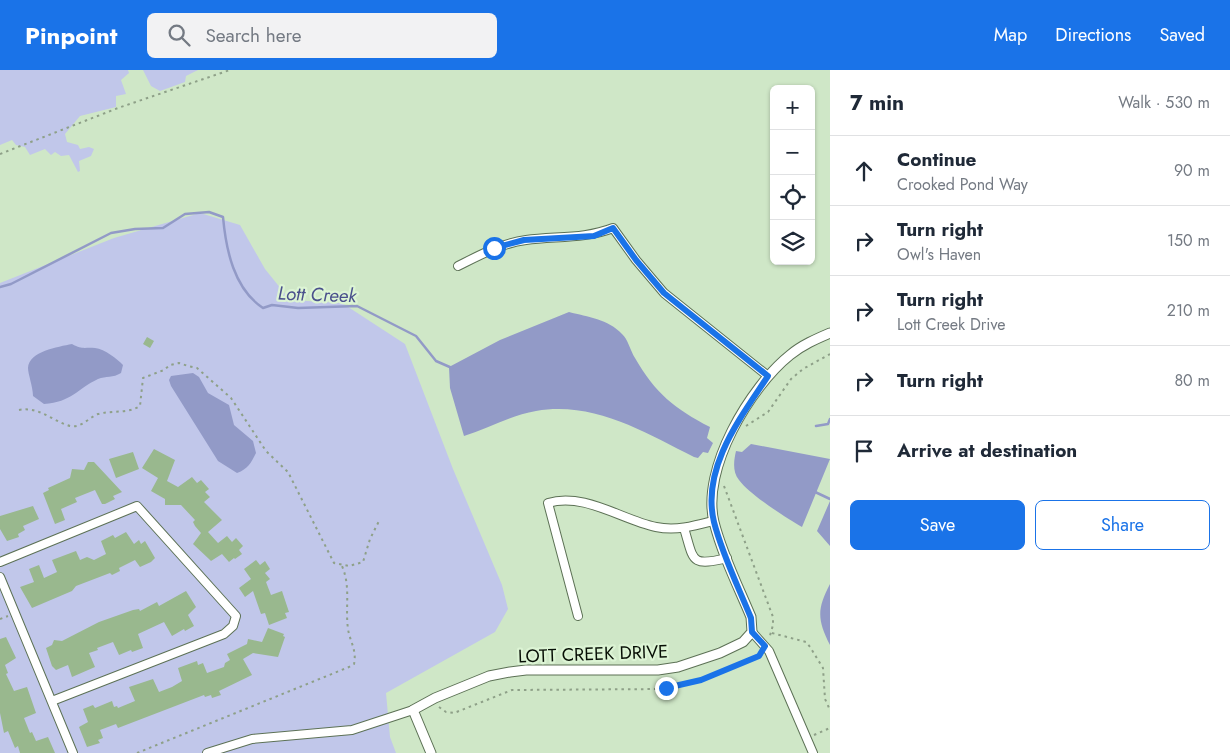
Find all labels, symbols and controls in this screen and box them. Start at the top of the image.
search box [147,13,497,58]
text: Pinpoint [25,18,117,53]
icon: search [165,21,193,49]
text: Search here [205,22,302,49]
text: Map [994,22,1027,48]
text: Directions [1055,22,1131,48]
text: Saved [1159,22,1205,48]
map controls [770,85,815,265]
button: + [770,85,815,130]
text: 7 min [850,88,904,118]
text: Walk · 530 m [1118,91,1210,114]
button: − [770,130,815,175]
text: Continue [897,146,976,173]
icon: ahead [850,157,878,185]
text: 90 m [1174,159,1210,182]
text: Crooked Pond Way [897,173,1028,196]
button: locate [770,175,815,220]
text: Turn right [897,216,983,243]
button: layers [770,220,815,265]
icon: right [850,227,878,255]
text: 150 m [1167,229,1210,252]
route start [483,237,506,260]
text: Owl's Haven [897,243,981,266]
water label: Lott Creek [277,280,358,309]
text: Turn right [897,286,983,313]
icon: right [850,297,878,325]
text: 210 m [1167,299,1210,322]
text: Lott Creek Drive [897,313,1006,336]
icon: right [850,367,878,395]
text: Turn right [897,367,983,394]
text: 80 m [1174,369,1210,392]
icon: arrive [850,437,878,465]
text: Arrive at destination [897,437,1077,464]
button: Save [850,500,1025,550]
button: Share [1035,500,1210,550]
street label: LOTT CREEK DRIVE [517,638,669,670]
route end [655,677,678,700]

